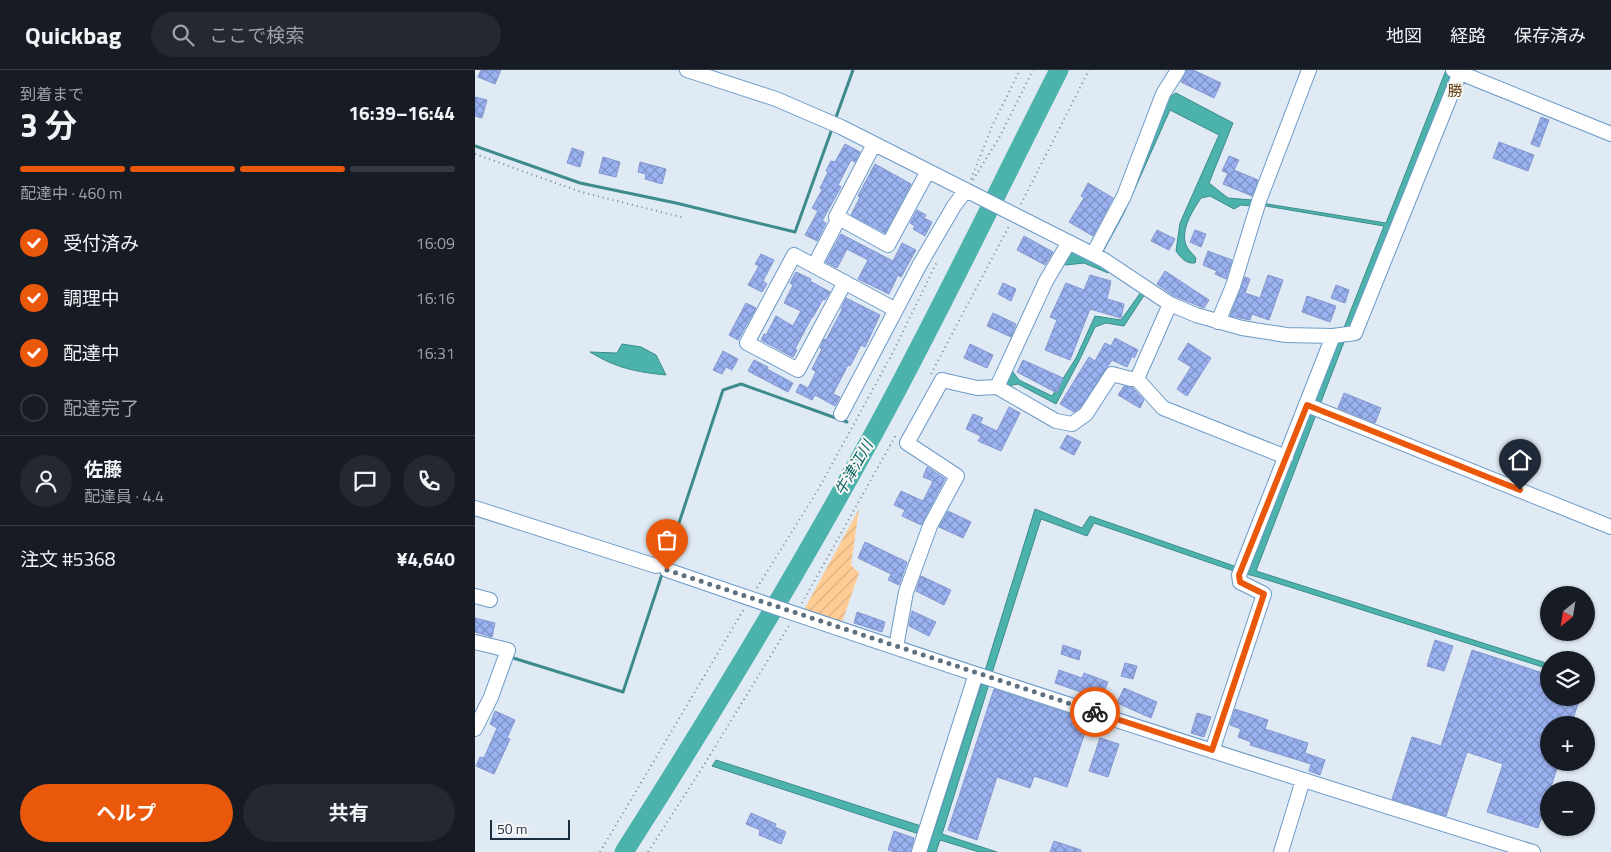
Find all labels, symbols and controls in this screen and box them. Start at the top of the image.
search box [151,12,501,57]
text: Quickbag [25,17,121,53]
text: ここで検索 [209,20,304,49]
icon: search [169,21,197,49]
text: 地図 [1386,22,1422,49]
text: 経路 [1450,22,1486,49]
text: 保存済み [1514,22,1586,49]
district label: 勝 [1447,79,1463,102]
text: 到着まで [20,82,84,106]
text: 16:39–16:44 [348,98,455,127]
text: 3 分 [20,101,77,149]
text: 配達中 · 460 m [20,181,122,205]
text: 受付済み [63,228,139,257]
icon: check [20,229,48,257]
text: 16:09 [416,231,455,255]
text: 調理中 [63,283,120,312]
icon: check [20,284,48,312]
text: 16:16 [416,286,455,310]
text: 配達中 [63,338,120,367]
icon: check [20,339,48,367]
text: 16:31 [416,341,455,365]
text: 配達完了 [63,393,139,422]
water label: 牛津江川 [829,434,880,499]
pin [1499,439,1541,490]
icon: home [1506,446,1534,474]
text: 佐藤 [84,454,122,483]
button: person [20,455,72,507]
button: chat [339,455,391,507]
button: phone [403,455,455,507]
text: 配達員 · 4.4 [84,484,164,508]
pin [646,519,688,570]
icon: bag [653,526,681,554]
text: 注文 #5368 [20,544,115,573]
text: ¥4,640 [397,544,455,573]
north arrow [1540,586,1595,641]
map controls [1540,586,1595,836]
button: layers [1540,651,1595,706]
courier [1070,687,1120,737]
icon: bike [1081,698,1109,726]
button: + [1540,716,1595,771]
button: − [1540,781,1595,836]
button: ヘルプ [20,784,233,842]
button: 共有 [243,784,455,842]
scale bar [490,817,570,840]
text: 50 m [497,818,527,839]

